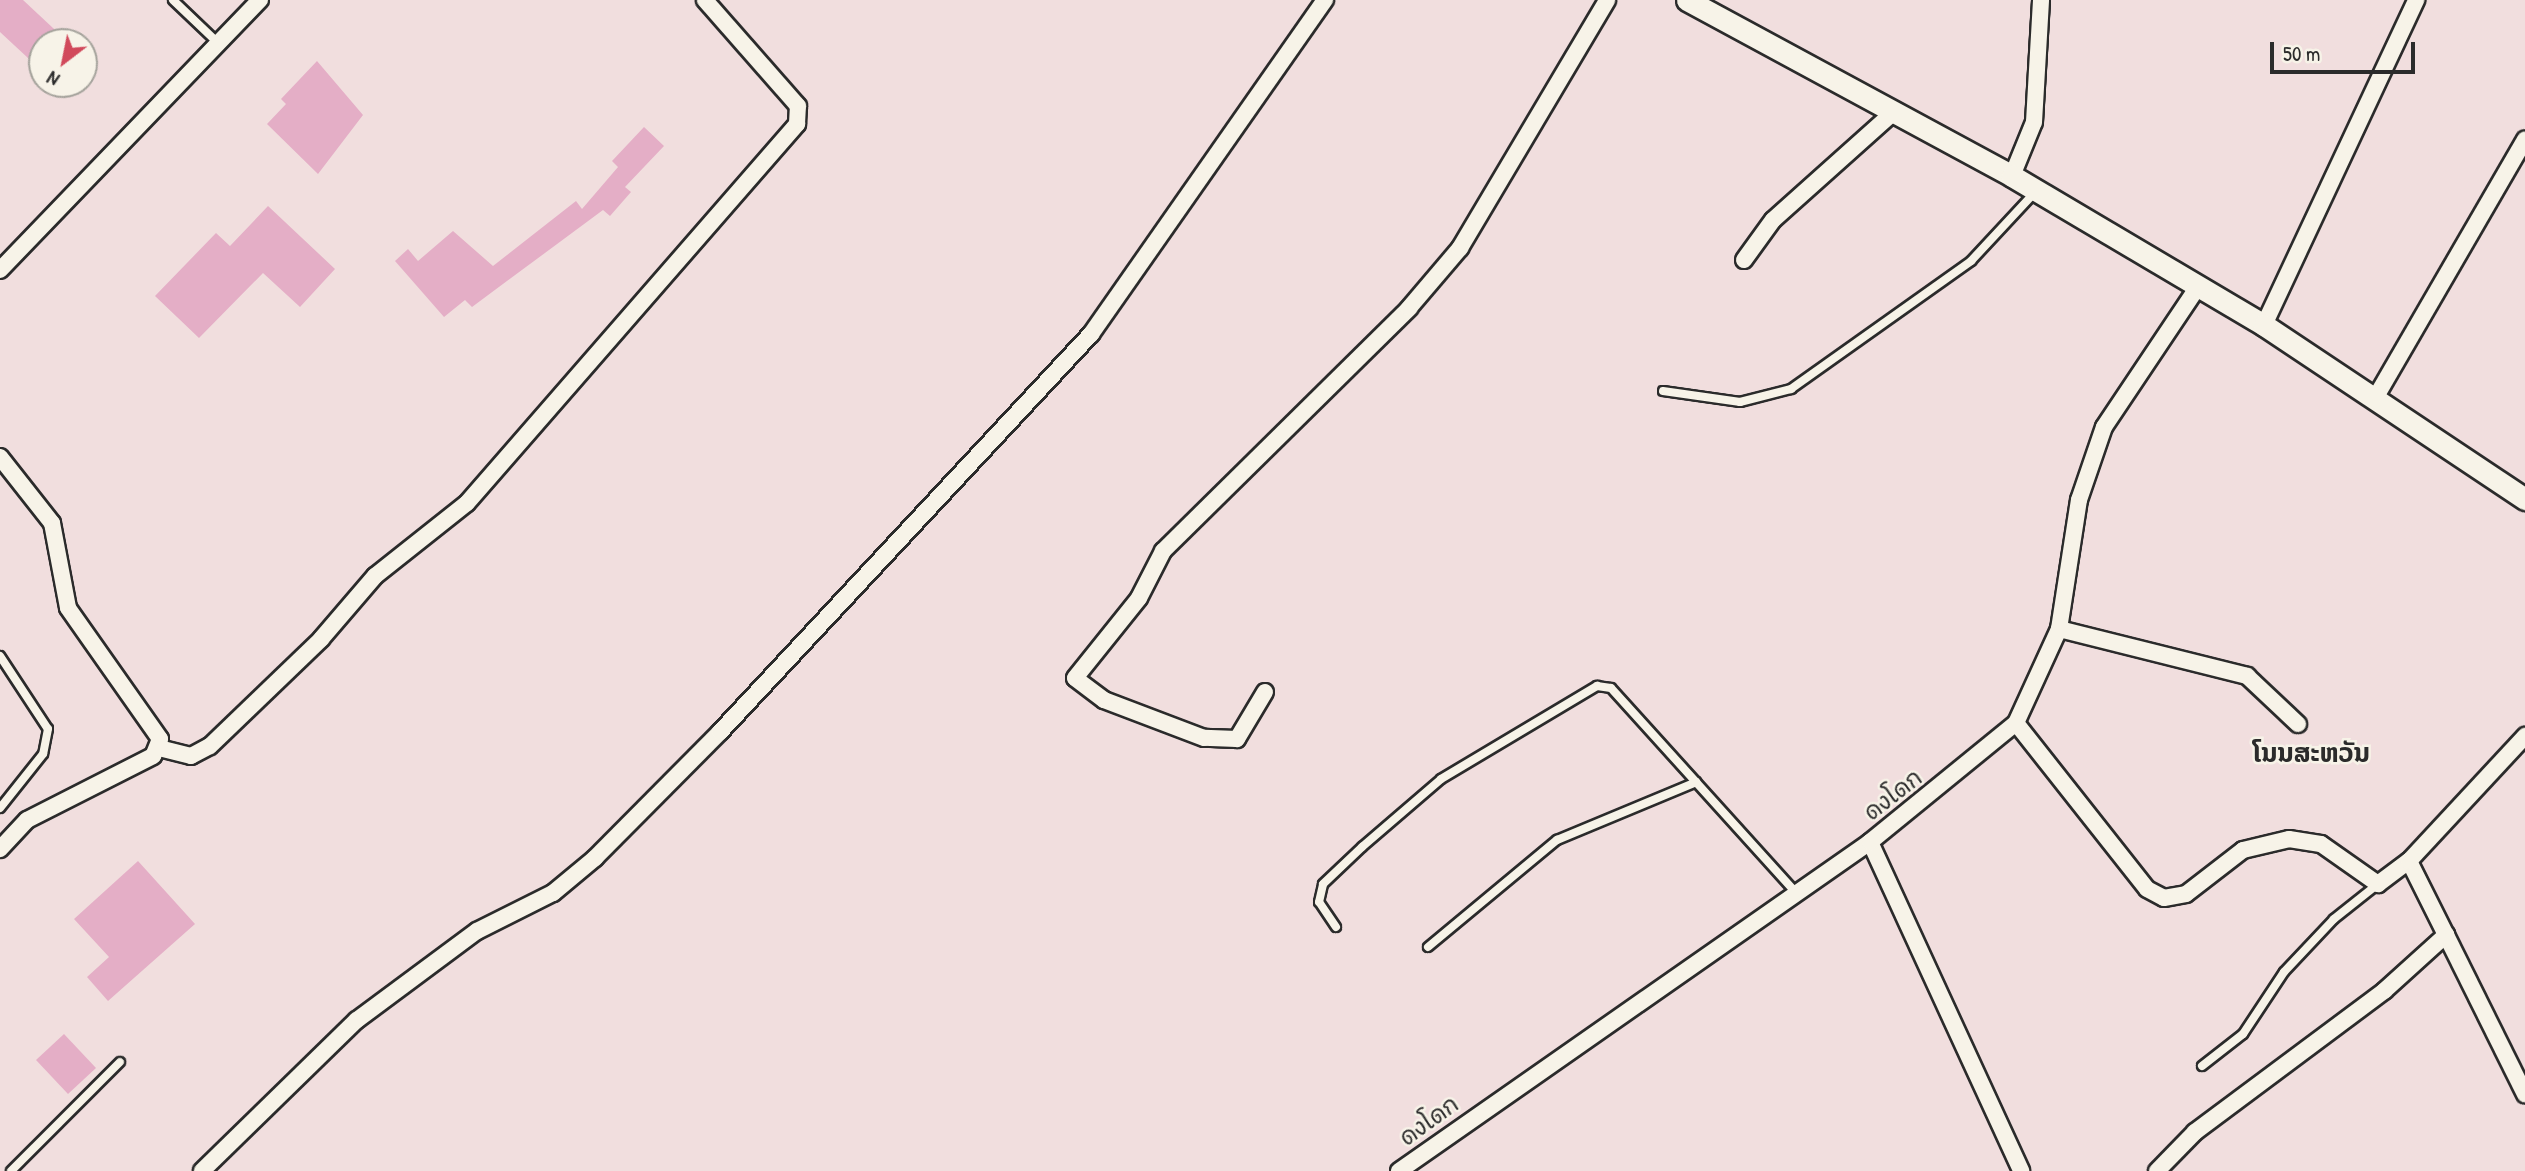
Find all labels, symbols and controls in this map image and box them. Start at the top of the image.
north arrow [28,28,98,98]
scale bar [2273,28,2418,72]
text: 50 m [2283,39,2320,68]
text: N [42,65,64,93]
district label: ໂນນສະຫວັນ [2252,737,2370,769]
street label: ดงโดก [1858,764,1928,826]
street label: ดงโดก [1394,1090,1464,1152]

